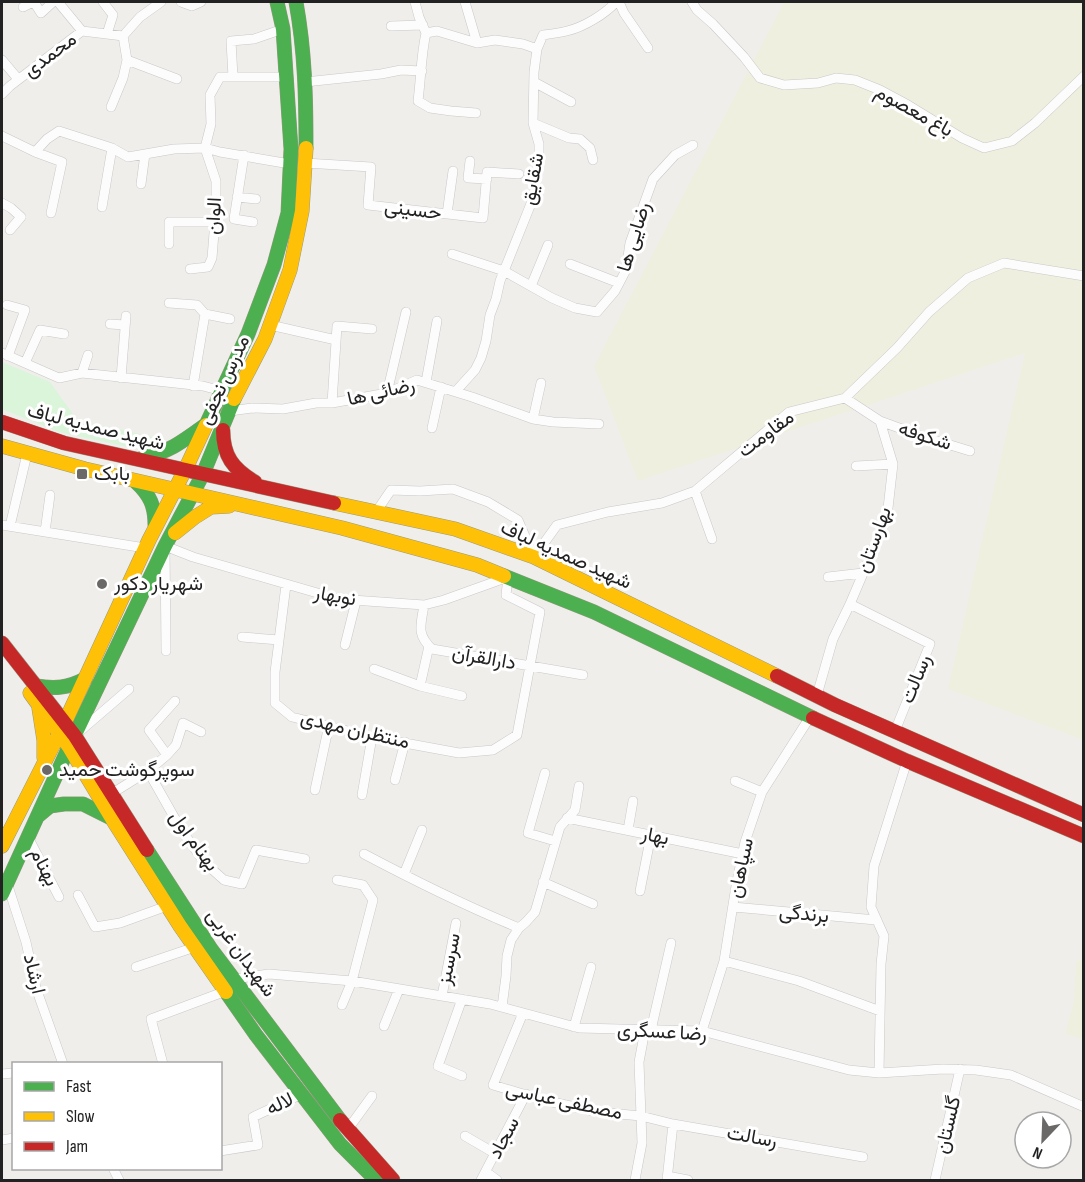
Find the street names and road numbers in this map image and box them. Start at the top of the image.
street label: محمدی [19,27,81,83]
street label: باغ معصوم [870,80,957,143]
street label: شقایق [517,151,549,207]
street label: حسینی [383,195,443,225]
street label: الوان [201,197,227,235]
street label: رضایی ها [612,199,656,275]
street label: مدرس نجفی [193,332,255,428]
street label: رضائی ها [345,373,417,411]
street label: شهید صمدیه لباف [25,398,167,456]
street label: مقاومت [733,405,799,463]
street label: شکوفه [895,416,955,456]
street label: بهارستان [851,504,897,576]
street label: شهید صمدیه لباف [497,515,635,595]
street label: نوبهار [311,580,358,612]
street label: دارالقرآن [450,641,518,675]
street label: رسالت [895,651,937,707]
street label: منتظران مهدی [298,706,412,754]
street label: بهنام اول [164,806,224,876]
street label: بهار [638,821,671,850]
street label: سپاهان [723,836,760,901]
street label: بهنام [24,844,64,890]
street label: برندگی [778,900,830,928]
street label: شهیدان غربی [201,904,281,1002]
street label: سرسبز [432,931,466,988]
street label: ارشاد [18,952,50,996]
street label: رضا عسگری [617,1018,707,1046]
street label: مصطفی عباسی [503,1077,625,1125]
street label: لاله [262,1087,298,1121]
street label: گلستان [930,1094,966,1156]
street label: سجاد [483,1113,525,1163]
street label: رسالت [725,1121,779,1153]

